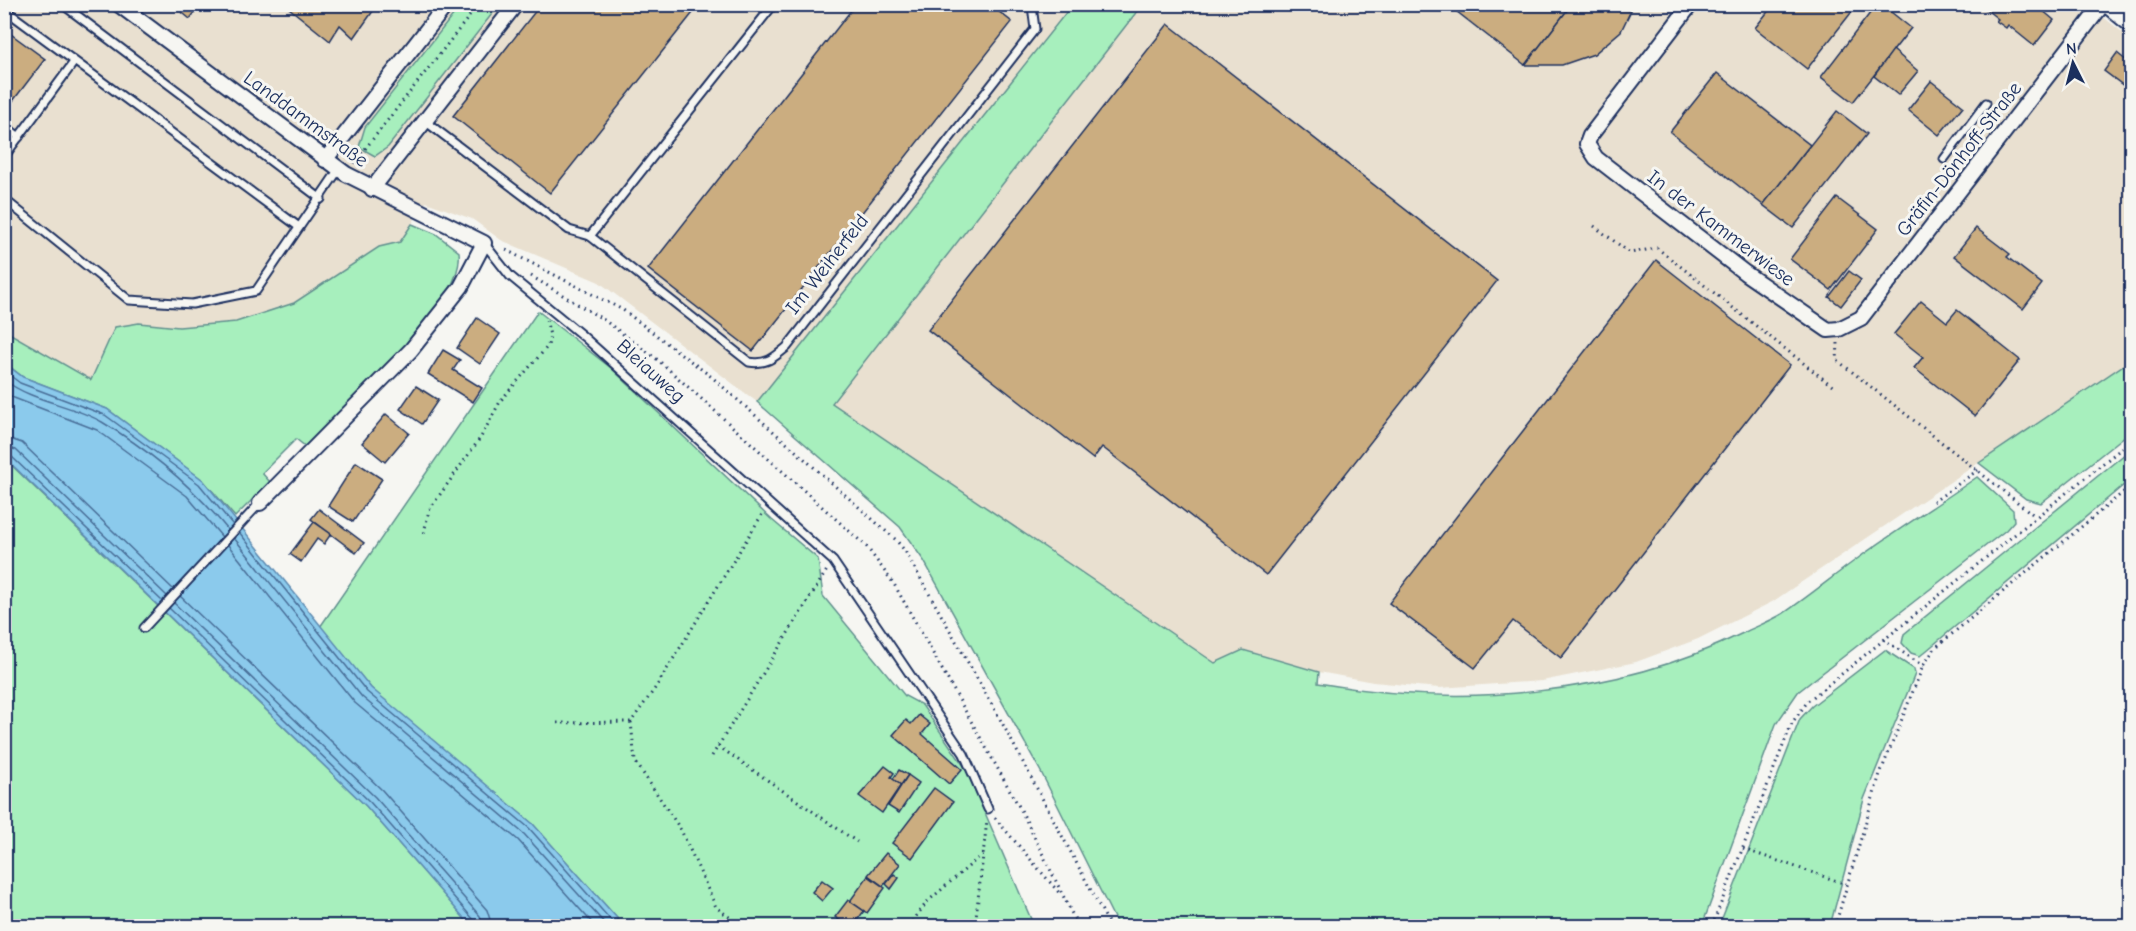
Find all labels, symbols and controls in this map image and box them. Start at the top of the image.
north arrow [2043,33,2103,93]
text: N [2065,40,2078,59]
street label: Landdammstraße [239,66,373,172]
street label: Gräfin-Dönhoff-Straße [1892,77,2026,241]
street label: In der Kammerwiese [1643,165,1799,291]
street label: Im Weiherfeld [781,209,873,319]
street label: Bleiauweg [612,334,690,408]

